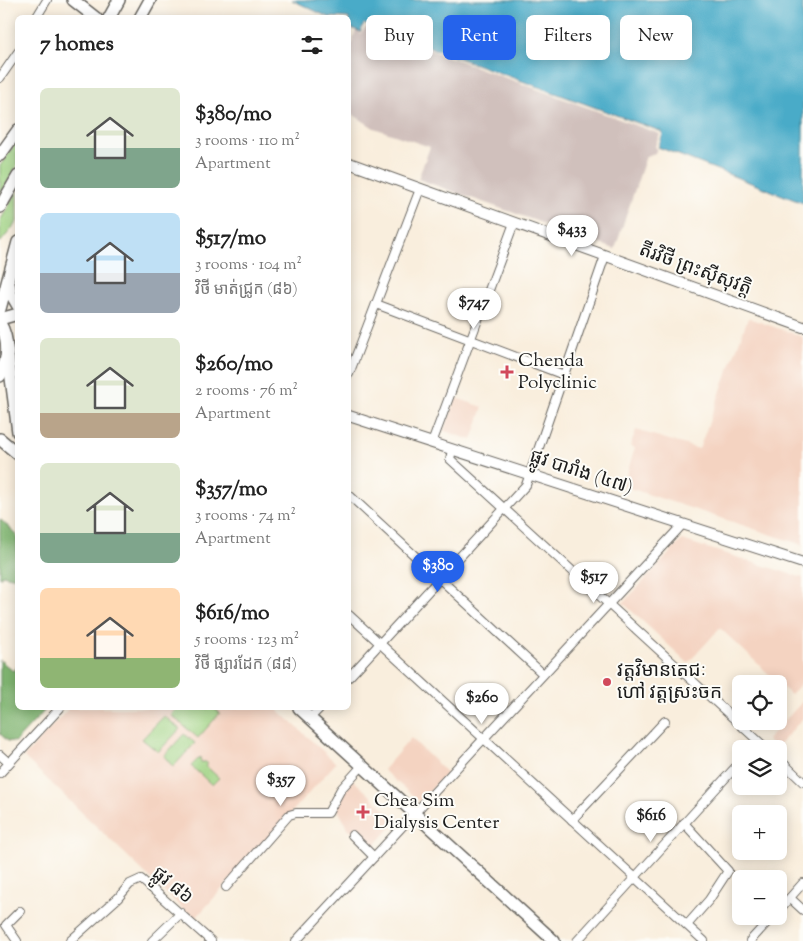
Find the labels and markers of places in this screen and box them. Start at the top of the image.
pin: $433 [542,214,602,257]
pin: $747 [444,288,504,330]
place label: Chenda Polyclinic [518,348,597,397]
marker: Chenda Polyclinic [500,365,514,379]
pin: $380 [408,550,468,593]
pin: $517 [564,562,624,604]
place label: វត្តវិមានតេជៈ ហៅ វត្តស្រះចក [617,658,722,707]
marker: វត្តវិមានតេជៈ ហៅ វត្តស្រះចក [601,676,613,688]
pin: $260 [452,682,512,725]
pin: $357 [251,764,311,807]
place label: Chea Sim Dialysis Center [374,788,499,837]
pin: $616 [621,800,681,843]
marker: Chea Sim Dialysis Center [356,805,370,819]

